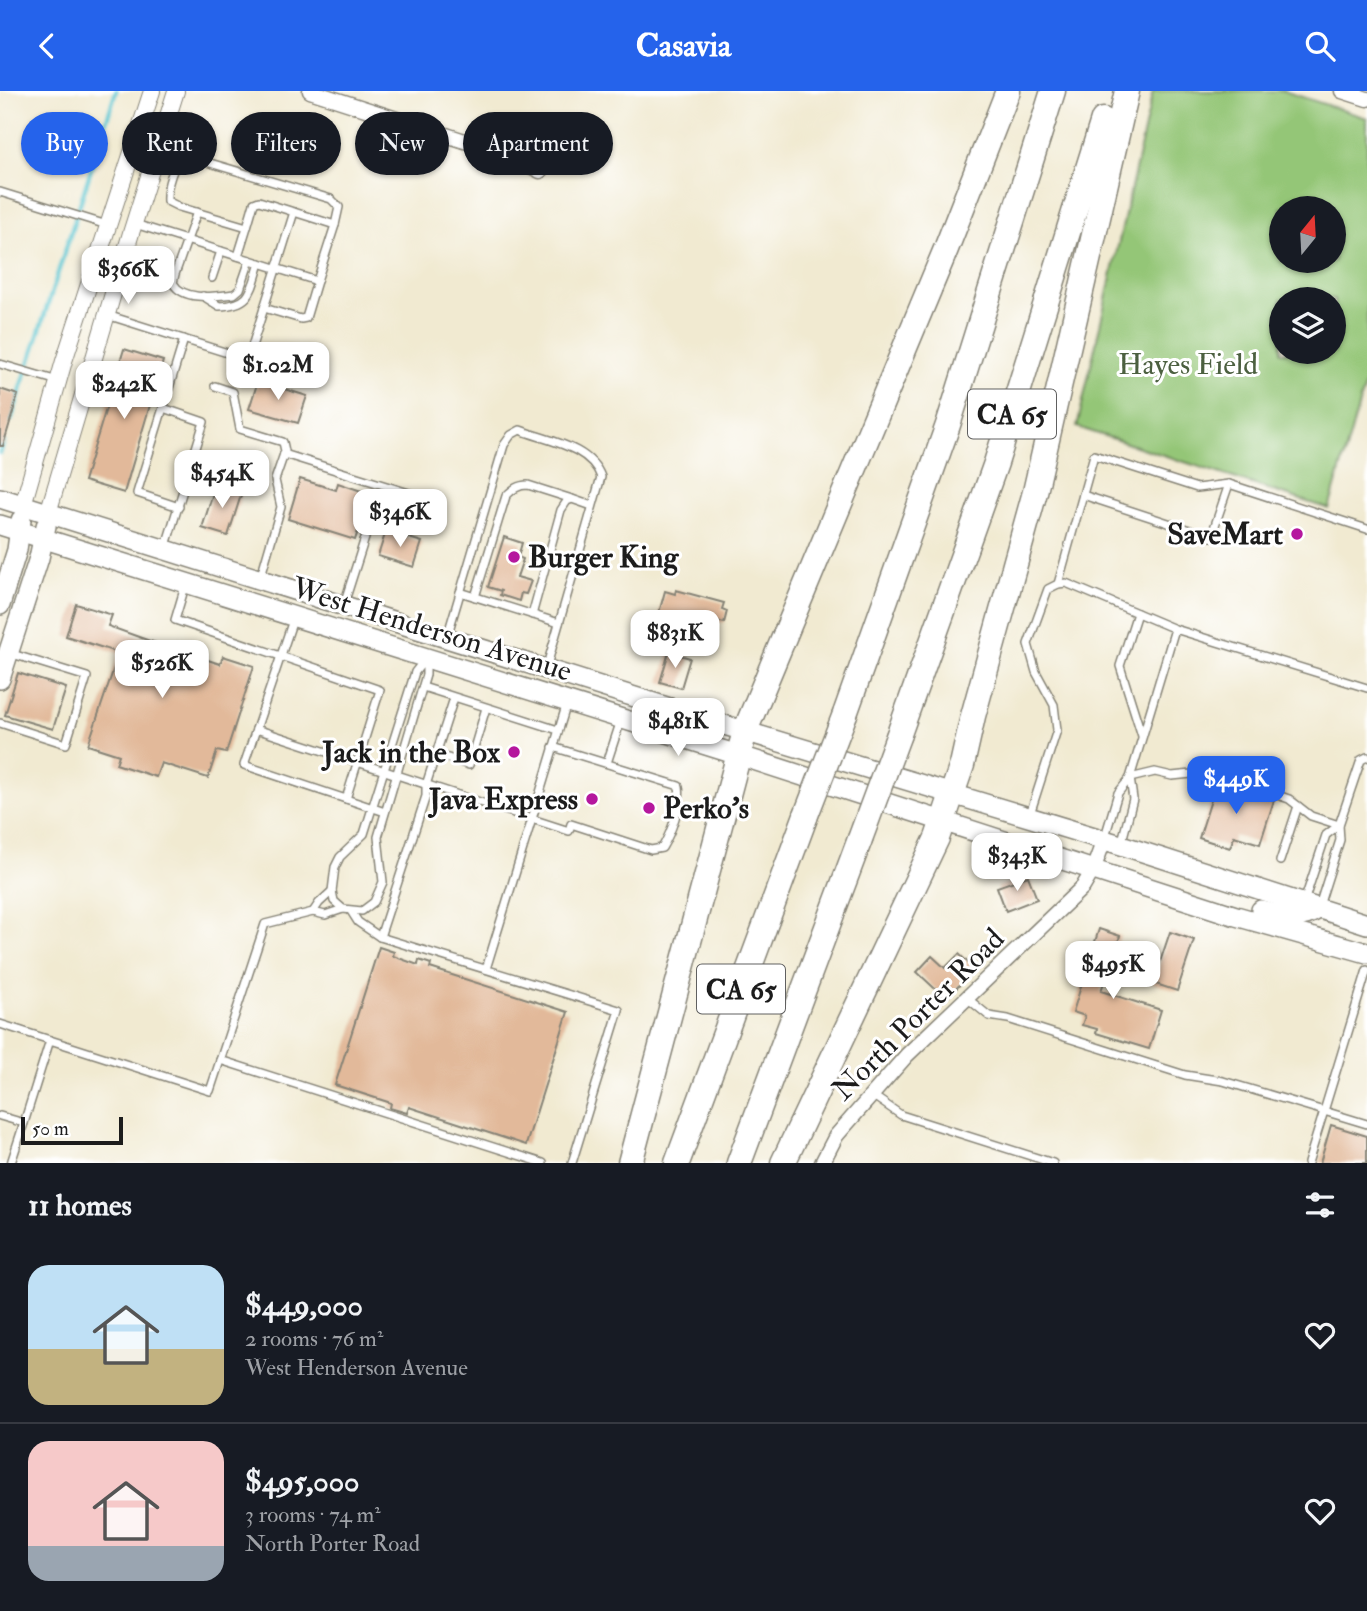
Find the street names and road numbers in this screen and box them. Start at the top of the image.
road number: CA 65 [968,389,1056,439]
street label: West Henderson Avenue [286,569,576,690]
street label: North Porter Road [825,920,1012,1108]
road number: CA 65 [697,965,785,1013]

